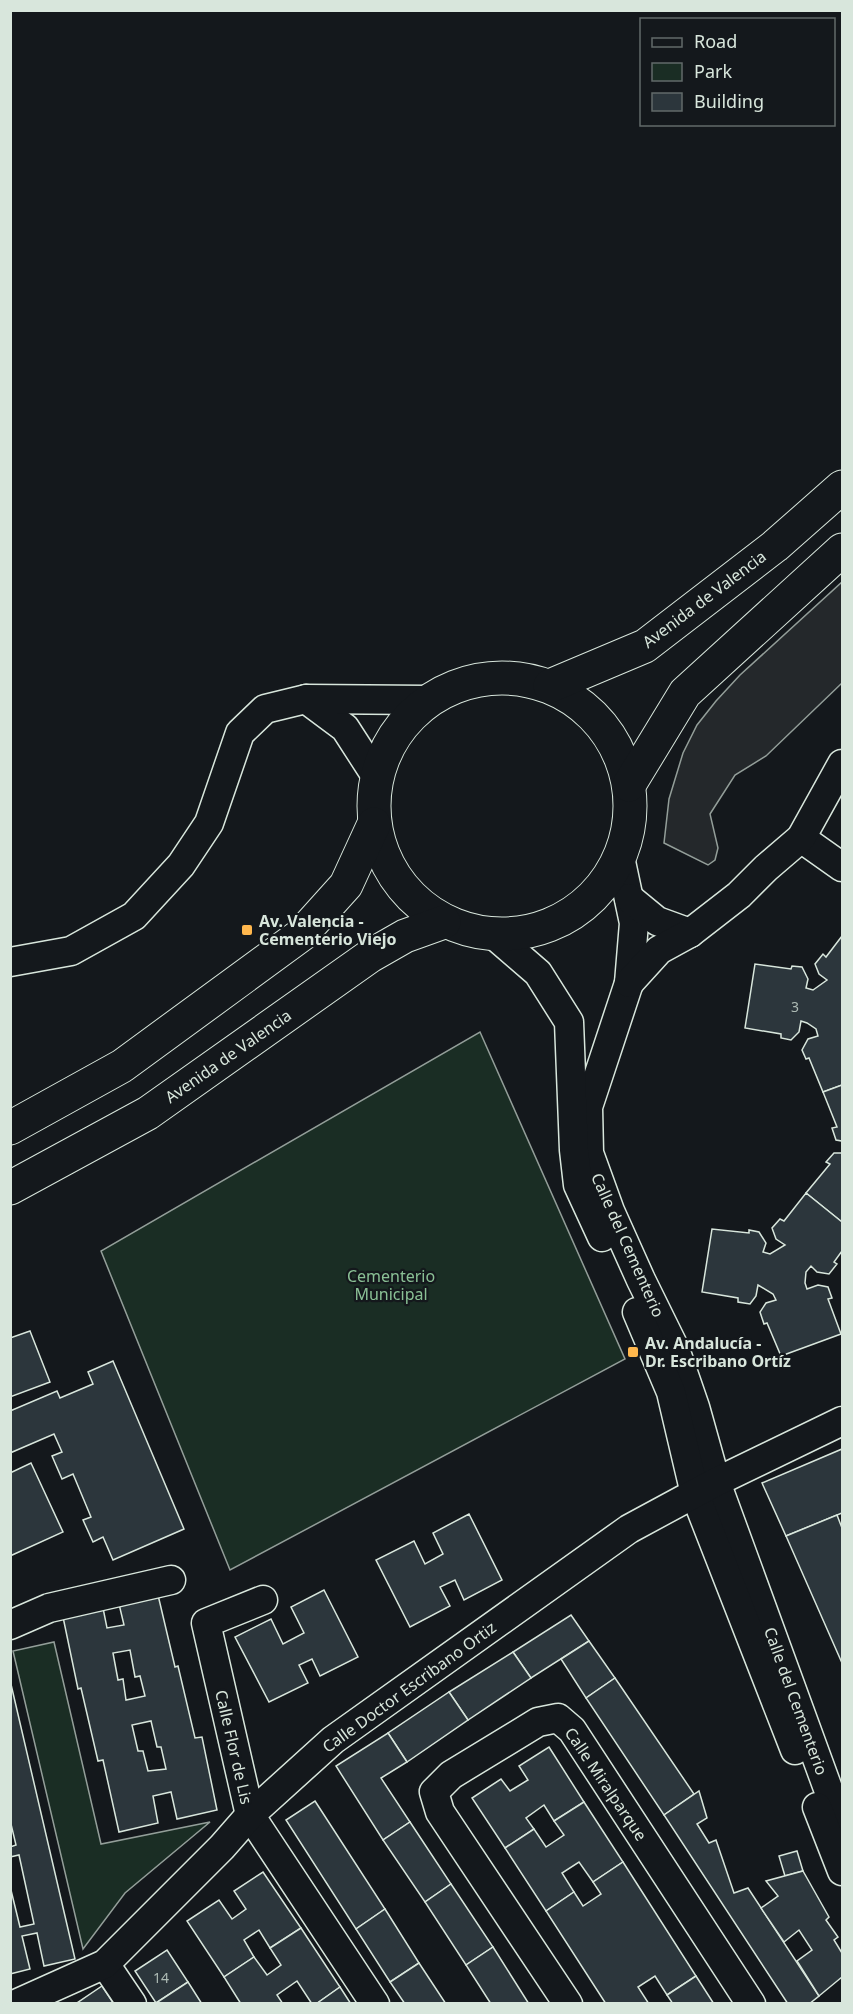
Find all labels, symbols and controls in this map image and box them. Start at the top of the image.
legend [640,18,835,126]
text: Road [694,29,737,53]
text: Park [694,59,732,83]
text: Building [694,89,764,113]
street label: Avenida de Valencia [638,545,770,653]
place label: Av. Valencia - Cementerio Viejo [259,910,396,950]
marker: Av. Valencia - Cementerio Viejo [240,923,254,937]
house number: 3 [791,997,799,1016]
street label: Avenida de Valencia [160,1004,296,1108]
street label: Calle del Cementerio [586,1169,670,1321]
park label: Cementerio Municipal [347,1265,435,1305]
place label: Av. Andalucía - Dr. Escribano Ortíz [645,1332,791,1372]
marker: Av. Andalucía - Dr. Escribano Ortíz [626,1345,640,1359]
street label: Calle Doctor Escribano Ortiz [318,1616,500,1758]
street label: Calle del Cementerio [759,1624,833,1778]
street label: Calle Flor de Lis [210,1688,258,1806]
street label: Calle Miralparque [560,1723,652,1845]
house number: 14 [153,1968,169,1987]

